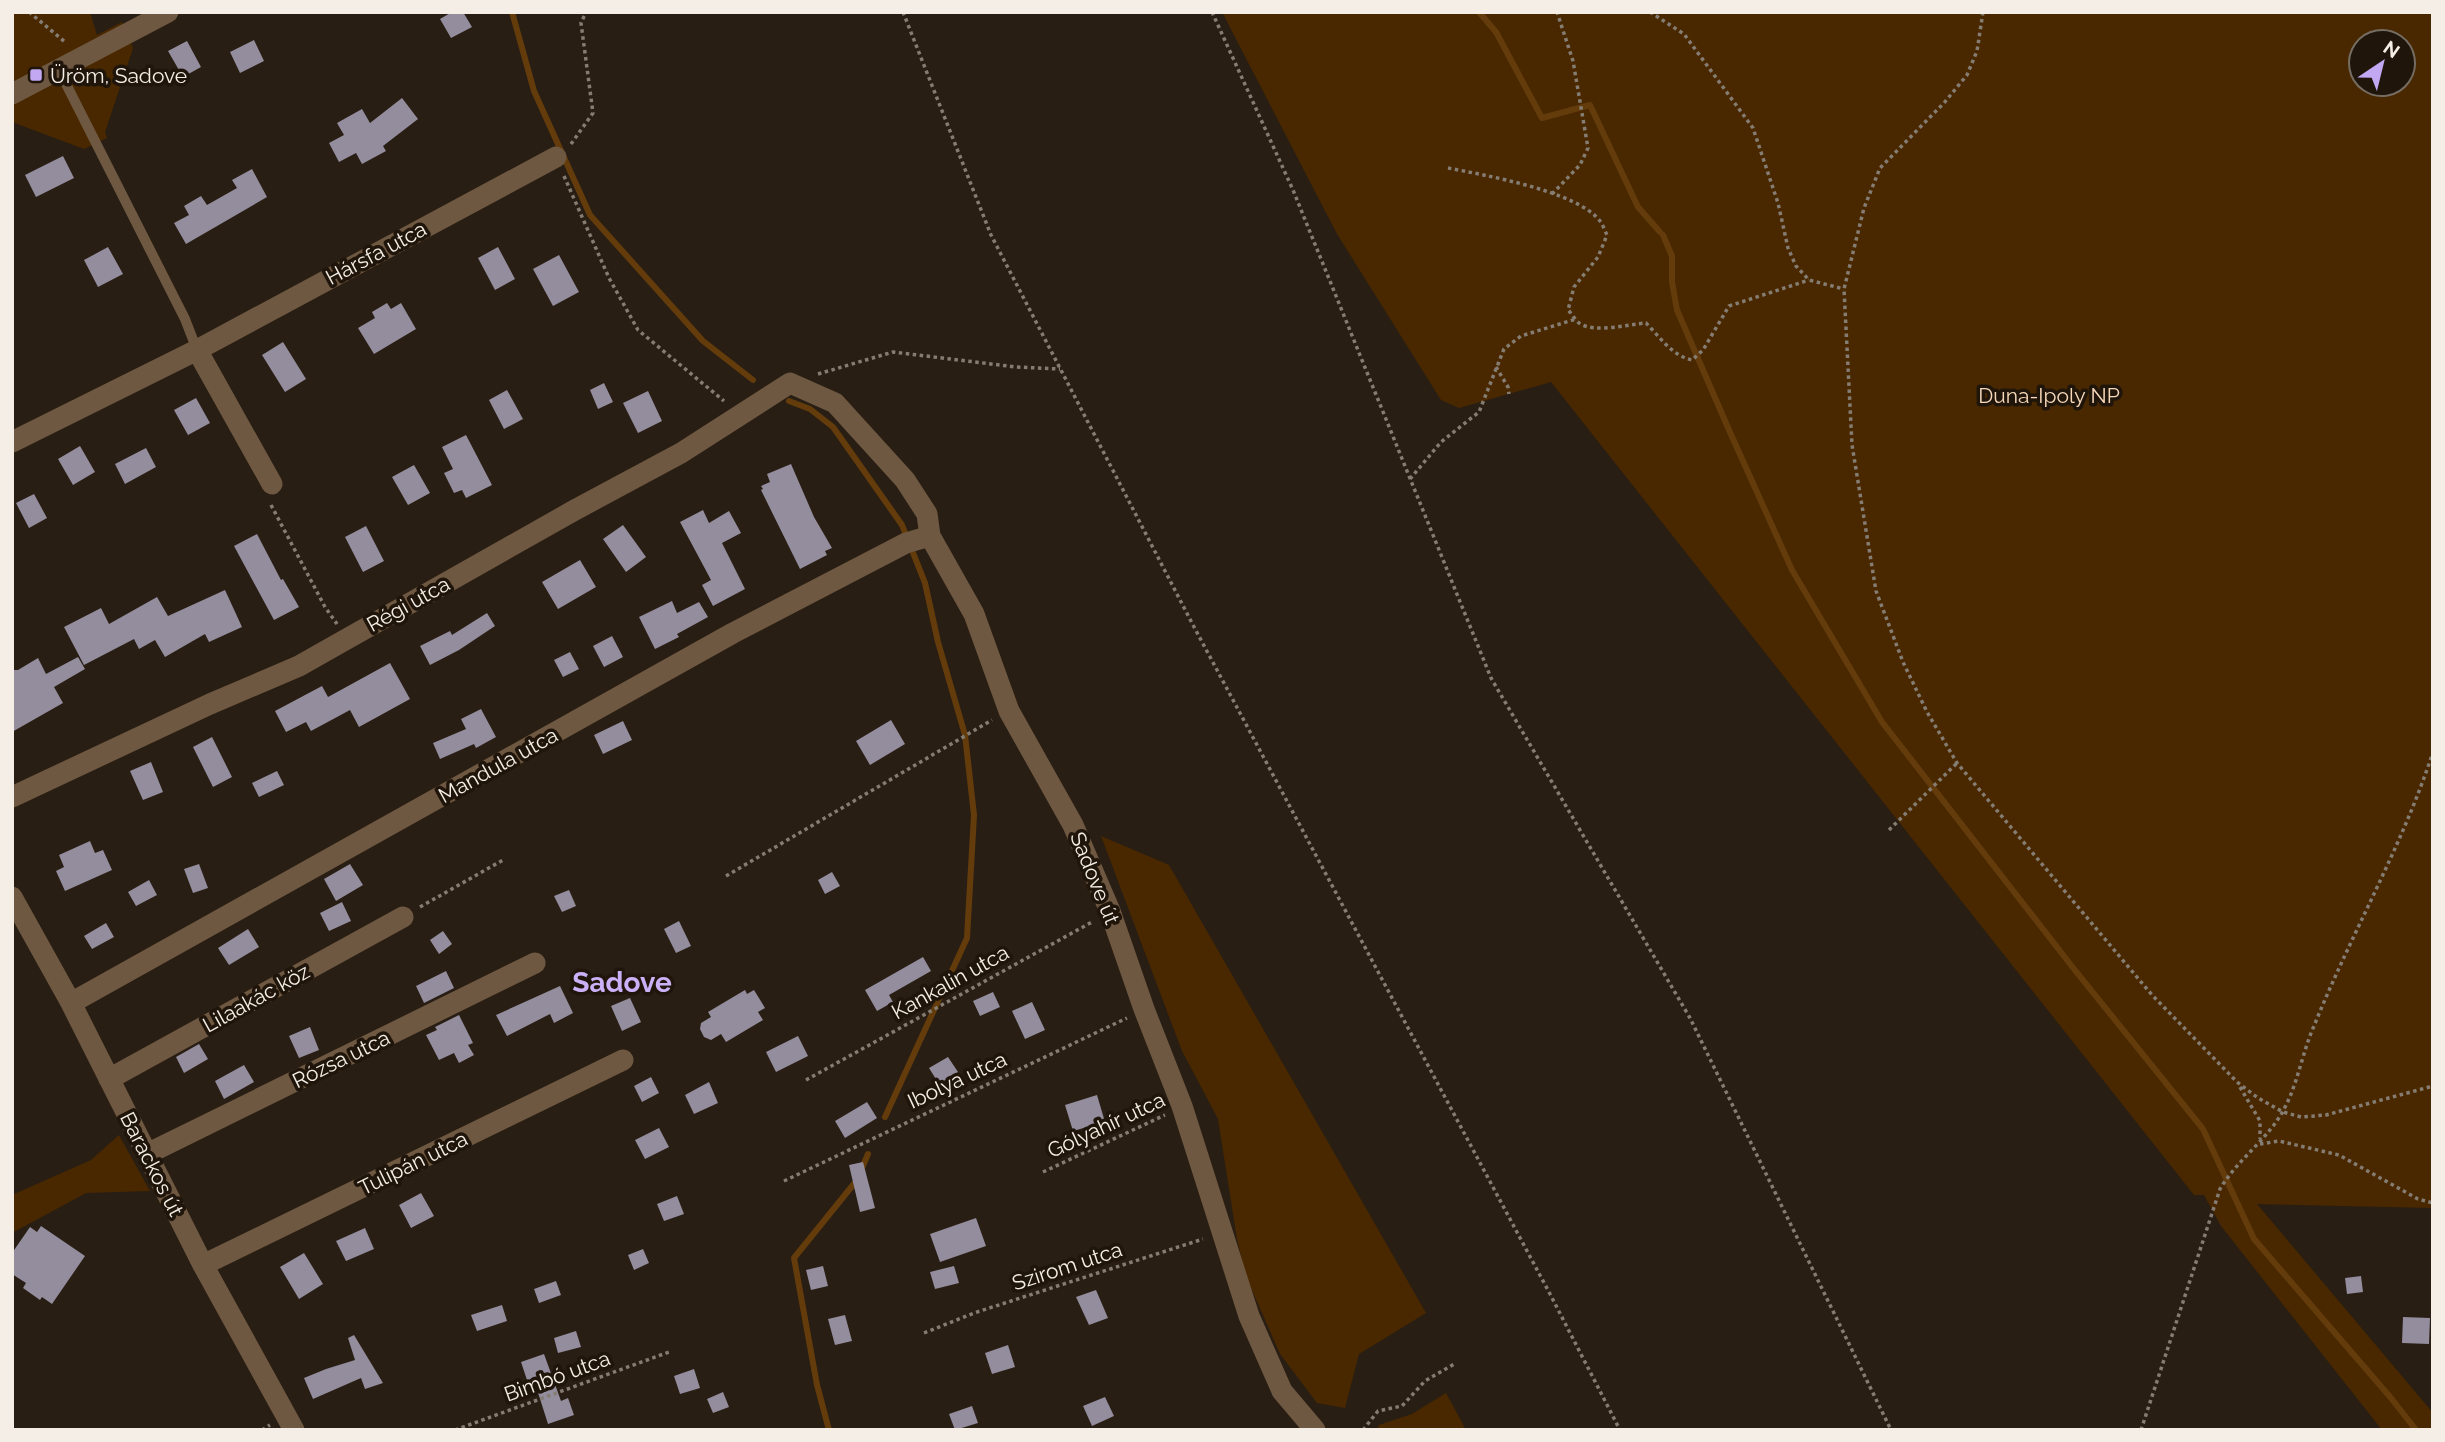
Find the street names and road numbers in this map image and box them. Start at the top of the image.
street label: Hársfa utca [321,216,431,290]
street label: Régi utca [362,571,454,637]
street label: Mandula utca [434,722,562,808]
street label: Sadove út [1065,828,1125,928]
street label: Kankalin utca [887,940,1013,1024]
street label: Lilaakác köz [198,958,314,1038]
street label: Rózsa utca [288,1025,394,1093]
street label: Ibolya utca [904,1046,1010,1114]
street label: Gólyahír utca [1043,1087,1169,1163]
street label: Barackos út [115,1108,189,1220]
street label: Tulipán utca [354,1126,472,1200]
street label: Szirom utca [1009,1236,1125,1296]
street label: Bimbó utca [501,1345,613,1407]

